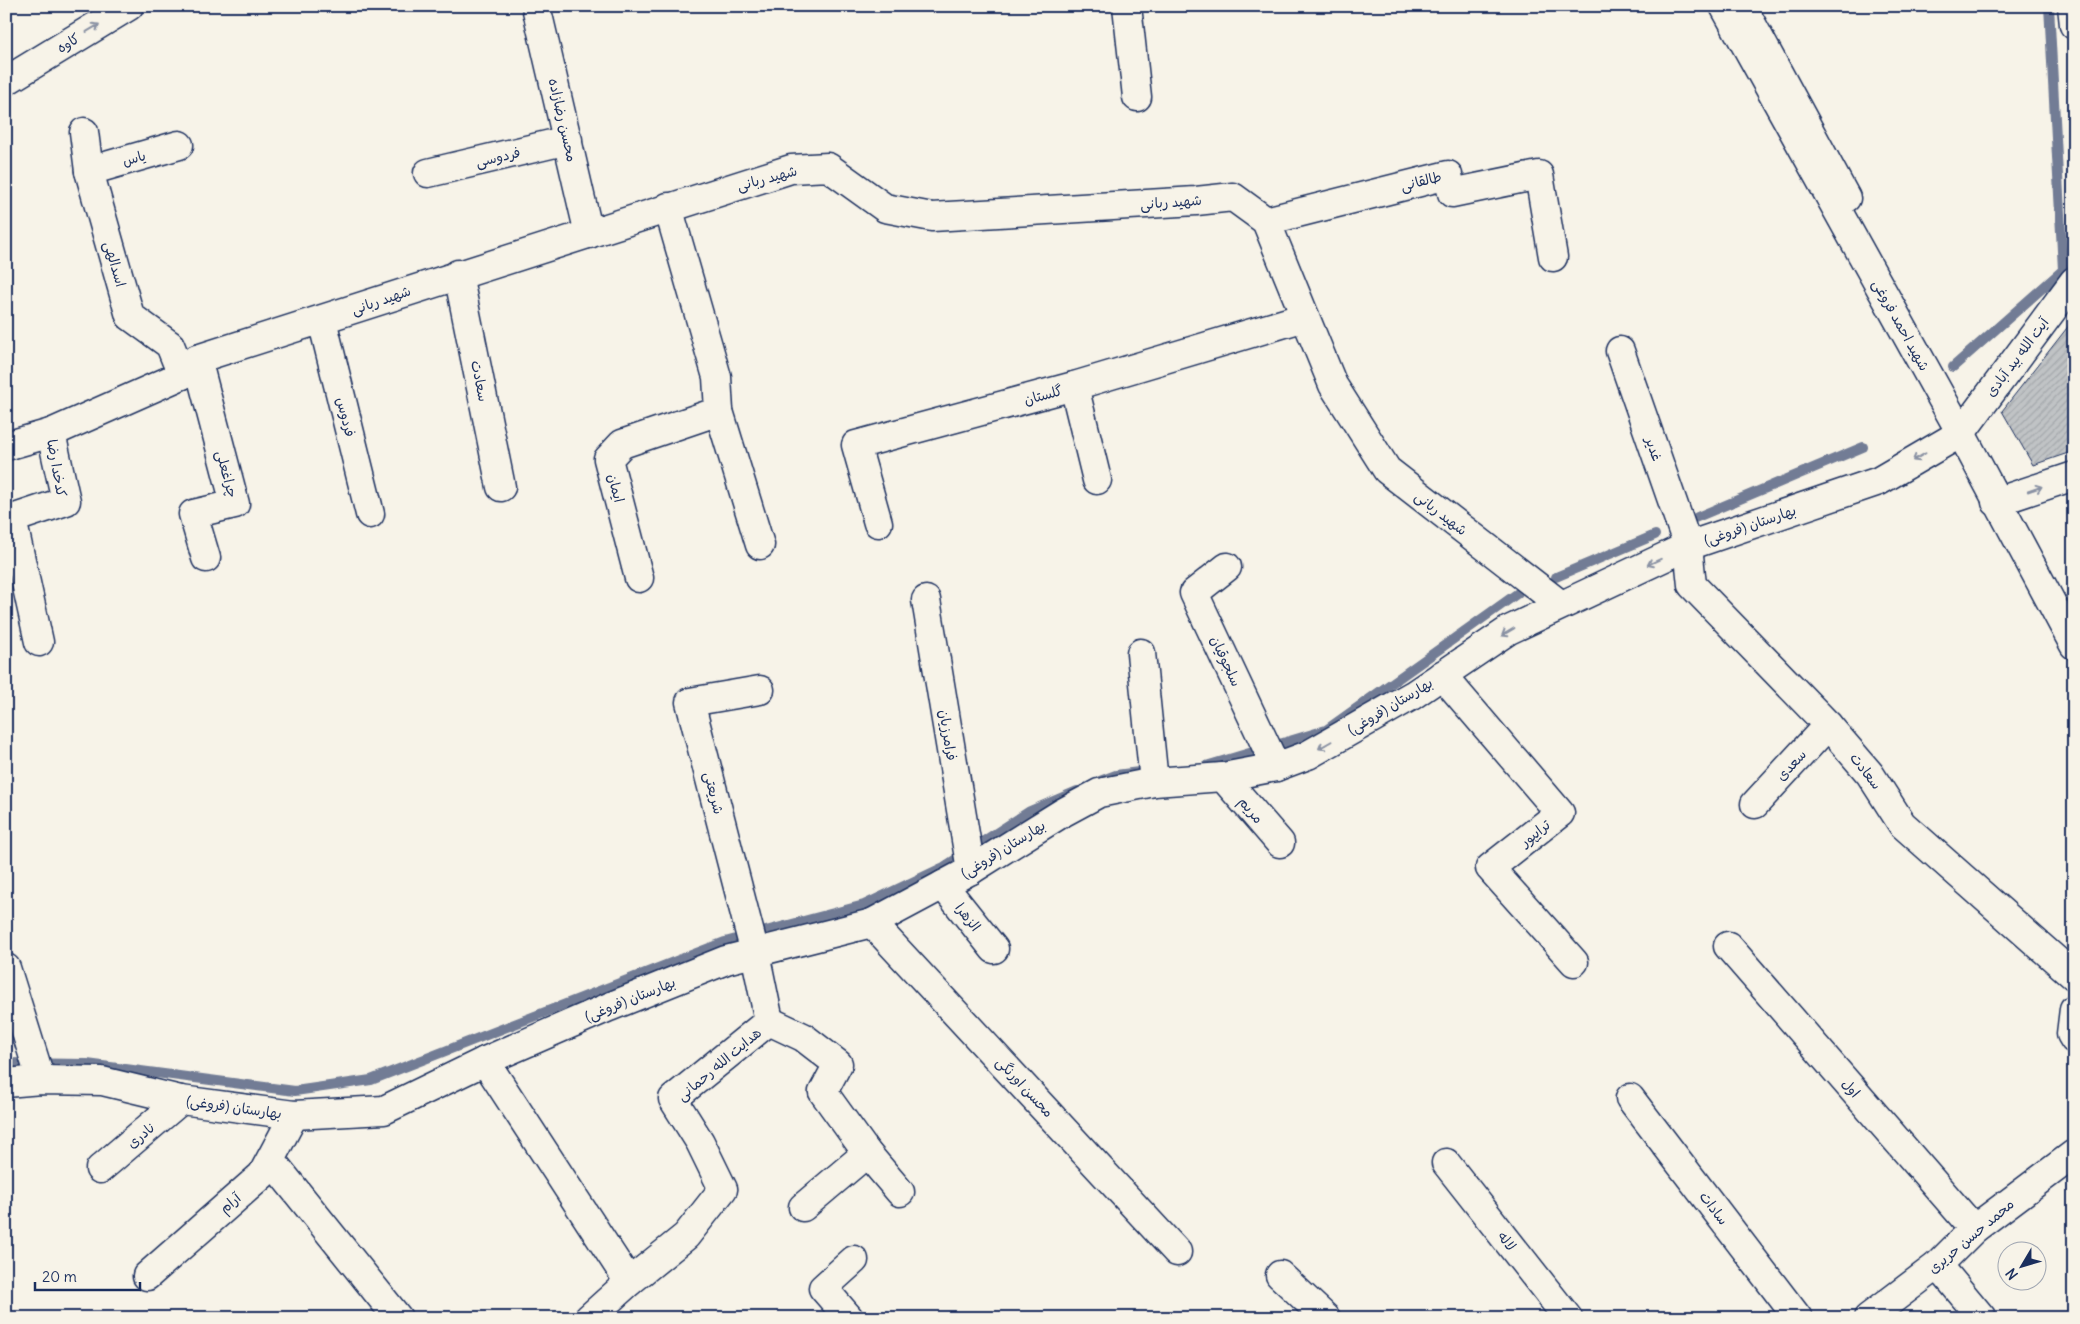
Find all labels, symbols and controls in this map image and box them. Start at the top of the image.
one-way arrow [85,23,99,33]
street label: کاوه [53,29,83,57]
street label: محسن رضازاده [545,76,581,164]
street label: فردوسی [474,143,522,171]
street label: یاس [120,146,148,170]
street label: شهید ربانی [735,161,799,195]
street label: طالقانی [1399,167,1443,195]
street label: شهید ربانی [1140,191,1202,213]
street label: اسدالهی [100,239,130,289]
street label: شهید احمد فروغی [1868,276,1934,374]
street label: شهید ربانی [349,281,413,319]
street label: آیت الله بید آبادی [1981,313,2053,400]
street label: سعادت [467,359,493,403]
street label: گلستان [1022,381,1064,409]
street label: فردوس [332,395,360,439]
street label: غدیر [1641,434,1667,464]
street label: کدخدا رضا [43,438,71,498]
street label: چراغعلی [211,448,242,500]
one-way arrow [1912,453,1926,463]
street label: ایمان [604,472,628,504]
one-way arrow [2027,484,2042,493]
street label: شهید ربانی [1411,487,1471,539]
street label: بهارستان (فروغی) [1702,501,1798,549]
one-way arrow [1647,557,1662,567]
one-way arrow [1501,627,1515,637]
street label: سلجوقیان [1206,633,1246,689]
street label: بهارستان (فروغی) [1344,673,1436,739]
street label: فرامرزیان [935,708,961,762]
one-way arrow [1318,740,1333,750]
street label: سعدی [1772,746,1810,784]
street label: سعادت [1846,749,1886,793]
street label: شریعتی [700,770,728,816]
street label: مریم [1233,793,1267,828]
street label: ترایپور [1516,815,1555,852]
street label: بهارستان (فروغی) [957,816,1049,882]
street label: الزهرا [951,899,985,935]
street label: بهارستان (فروغی) [582,973,678,1025]
street label: هدایت الله رحمانی [673,1023,765,1105]
street label: محسن اورنگی [992,1053,1058,1121]
street label: اول [1838,1075,1864,1101]
street label: بهارستان (فروغی) [185,1091,283,1123]
street label: نادری [123,1118,159,1152]
street label: سادات [1696,1188,1732,1228]
street label: آرام [216,1189,246,1219]
street label: محمد حسن حریری [1924,1195,2018,1277]
street label: لاله [1494,1228,1520,1254]
north arrow [1998,1242,2048,1292]
scale bar [35,1259,140,1291]
text: N [2002,1265,2022,1283]
text: 20 m [42,1267,77,1286]

